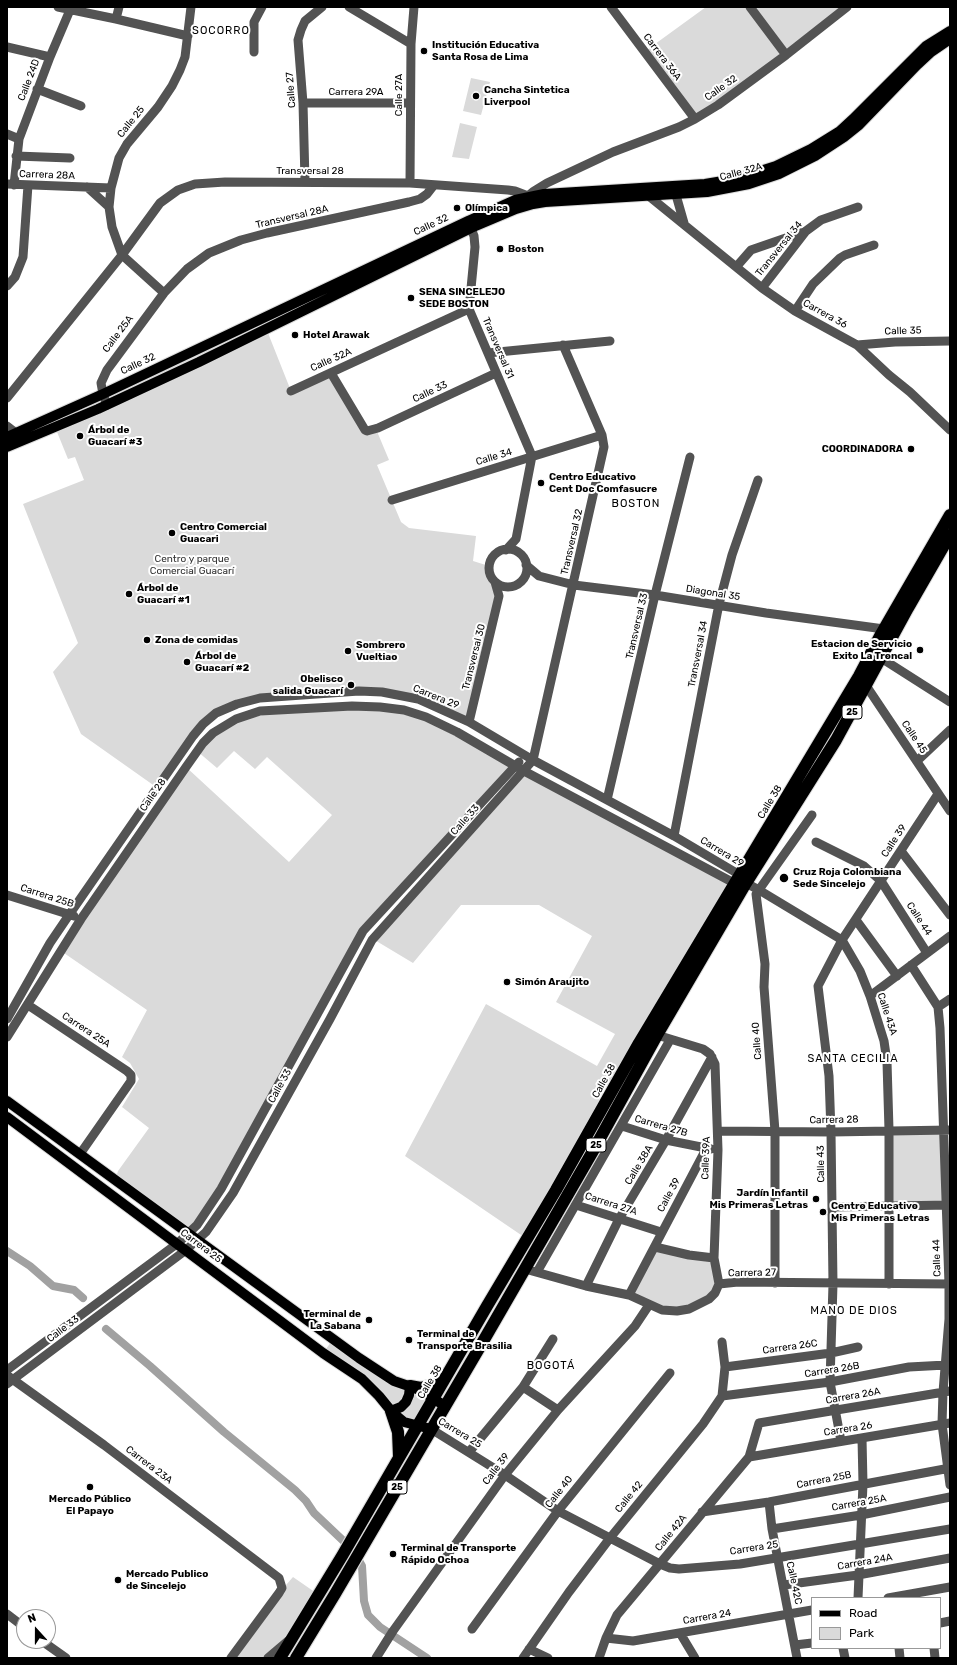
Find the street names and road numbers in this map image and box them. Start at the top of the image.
street label: Carrera 36A [640,31,684,83]
street label: Calle 24D [16,57,42,103]
street label: Calle 27 [284,72,298,108]
street label: Calle 32 [702,72,740,104]
street label: Calle 27A [393,74,405,116]
street label: Carrera 29A [328,86,384,98]
street label: Calle 25 [115,104,147,140]
street label: Calle 32A [718,161,764,183]
street label: Transversal 28 [276,165,344,177]
street label: Carrera 28A [19,168,75,182]
street label: Transversal 28A [254,203,330,231]
street label: Calle 32 [412,212,450,238]
street label: Transversal 34 [753,219,805,279]
street label: Carrera 36 [801,297,849,331]
street label: Calle 25A [100,313,136,355]
street label: Transversal 31 [480,315,516,381]
street label: Calle 35 [884,324,922,338]
street label: Calle 32A [309,346,353,374]
street label: Calle 32 [119,351,157,377]
street label: Calle 33 [411,379,449,405]
street label: Calle 34 [474,446,514,468]
street label: Transversal 32 [559,508,585,576]
street label: Diagonal 35 [685,583,741,603]
street label: Transversal 33 [624,592,650,660]
street label: Transversal 34 [686,620,710,688]
street label: Transversal 30 [460,623,488,691]
street label: Carrera 29 [411,682,461,712]
road number: 25 [842,705,862,719]
street label: Calle 45 [899,718,929,756]
street label: Calle 28 [137,776,169,814]
street label: Calle 38 [755,783,785,821]
street label: Calle 33 [448,802,482,838]
street label: Calle 39 [879,822,909,860]
street label: Carrera 29 [698,834,746,870]
street label: Carrera 25B [19,882,75,910]
street label: Calle 44 [904,900,934,938]
street label: Calle 43A [874,991,900,1037]
street label: Carrera 25A [59,1010,113,1050]
street label: Calle 40 [750,1022,764,1060]
street label: Calle 38 [590,1062,618,1100]
street label: Calle 33 [266,1067,294,1105]
street label: Carrera 27B [633,1113,689,1139]
street label: Carrera 28 [809,1114,859,1126]
street label: Calle 39A [699,1136,713,1180]
road number: 25 [586,1138,606,1152]
street label: Calle 38A [622,1143,656,1187]
street label: Calle 43 [815,1145,827,1183]
street label: Calle 39 [655,1176,683,1214]
street label: Carrera 27A [583,1190,639,1218]
street label: Carrera 25 [178,1227,224,1265]
street label: Calle 44 [930,1239,944,1277]
street label: Carrera 27 [728,1267,776,1279]
street label: Calle 33 [45,1313,81,1345]
street label: Carrera 26C [762,1337,818,1357]
street label: Carrera 26B [804,1360,860,1380]
street label: Calle 38 [415,1363,445,1401]
street label: Carrera 26A [825,1385,881,1407]
street label: Carrera 25 [436,1415,484,1451]
street label: Carrera 26 [823,1419,873,1439]
street label: Carrera 23A [123,1443,175,1487]
street label: Calle 39 [480,1451,512,1487]
street label: Carrera 25B [796,1469,852,1491]
street label: Calle 40 [543,1473,575,1511]
street label: Calle 42 [613,1479,645,1515]
road number: 25 [387,1480,407,1494]
street label: Carrera 25A [831,1492,887,1514]
street label: Calle 42A [653,1512,689,1554]
street label: Carrera 25 [729,1538,779,1558]
street label: Carrera 24A [837,1551,893,1573]
street label: Calle 42C [784,1560,804,1606]
street label: Carrera 24 [682,1607,732,1627]

